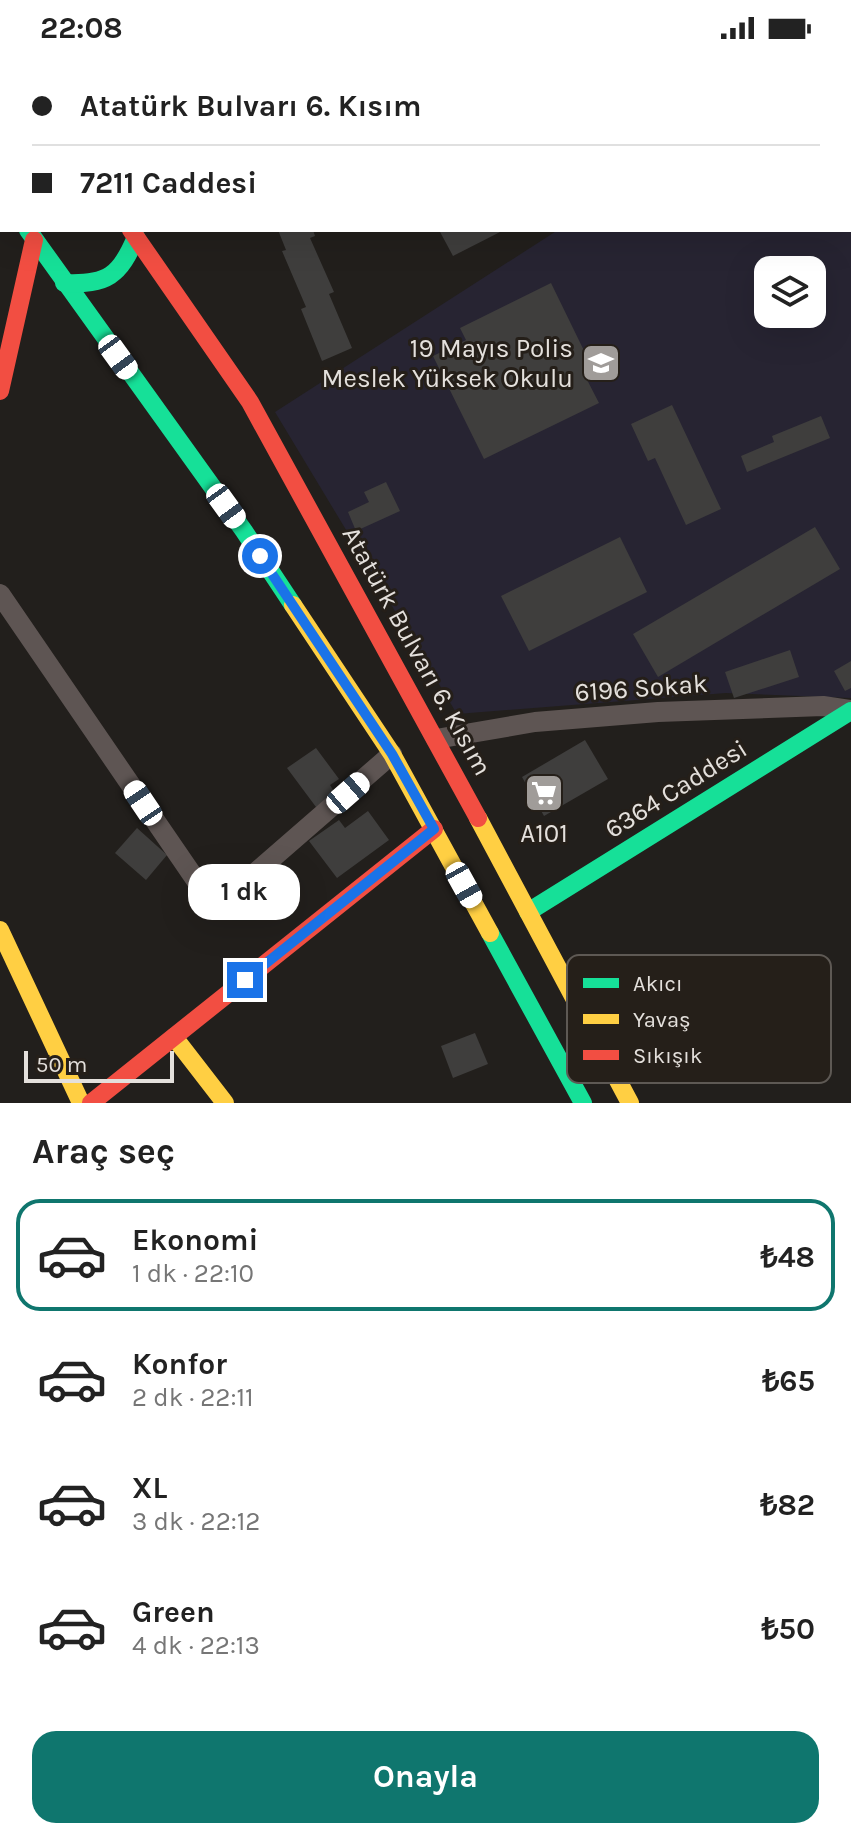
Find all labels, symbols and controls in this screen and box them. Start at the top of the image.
text: 22:08 [40,10,123,46]
text: Atatürk Bulvarı 6. Kısım [80,88,421,124]
text: 7211 Caddesi [80,165,257,201]
map controls [754,256,826,328]
button: layers [754,256,826,328]
car [94,331,142,383]
place label: 19 Mayıs Polis Meslek Yüksek Okulu [322,333,573,394]
school or university icon: 19 Mayıs Polis Meslek Yüksek Okulu [580,342,622,384]
car [202,480,250,532]
street label: Atatürk Bulvarı 6. Kısım [336,521,498,781]
route start [242,538,278,574]
street label: 6196 Sokak [573,668,709,708]
street label: 6364 Caddesi [599,733,753,845]
car [322,768,374,818]
supermarket icon: A101 [523,772,565,814]
car [120,776,166,830]
place label: A101 [520,818,568,849]
car [442,858,486,912]
callout: 1 dk [189,864,301,920]
text: 1 dk [220,876,268,907]
legend [567,955,831,1083]
route end [227,962,263,998]
text: Akıcı [633,971,683,997]
text: Yavaş [633,1007,691,1033]
text: Sıkışık [633,1043,702,1069]
scale bar [24,1047,174,1083]
text: 50 m [36,1052,87,1078]
text: Araç seç [32,1130,175,1172]
icon: car [36,1219,108,1291]
text: Ekonomi [132,1222,258,1258]
text: ₺48 [761,1239,815,1275]
text: 1 dk · 22:10 [132,1258,254,1289]
icon: car [36,1343,108,1415]
text: Konfor [132,1346,227,1382]
text: ₺65 [762,1363,815,1399]
text: 2 dk · 22:11 [132,1382,254,1413]
icon: car [36,1467,108,1539]
text: XL [132,1470,167,1506]
text: ₺82 [760,1487,815,1523]
text: 3 dk · 22:12 [132,1506,260,1537]
icon: car [36,1591,108,1663]
text: Green [132,1594,215,1630]
text: ₺50 [761,1611,815,1647]
text: 4 dk · 22:13 [132,1630,260,1661]
button: Onayla [32,1731,819,1823]

